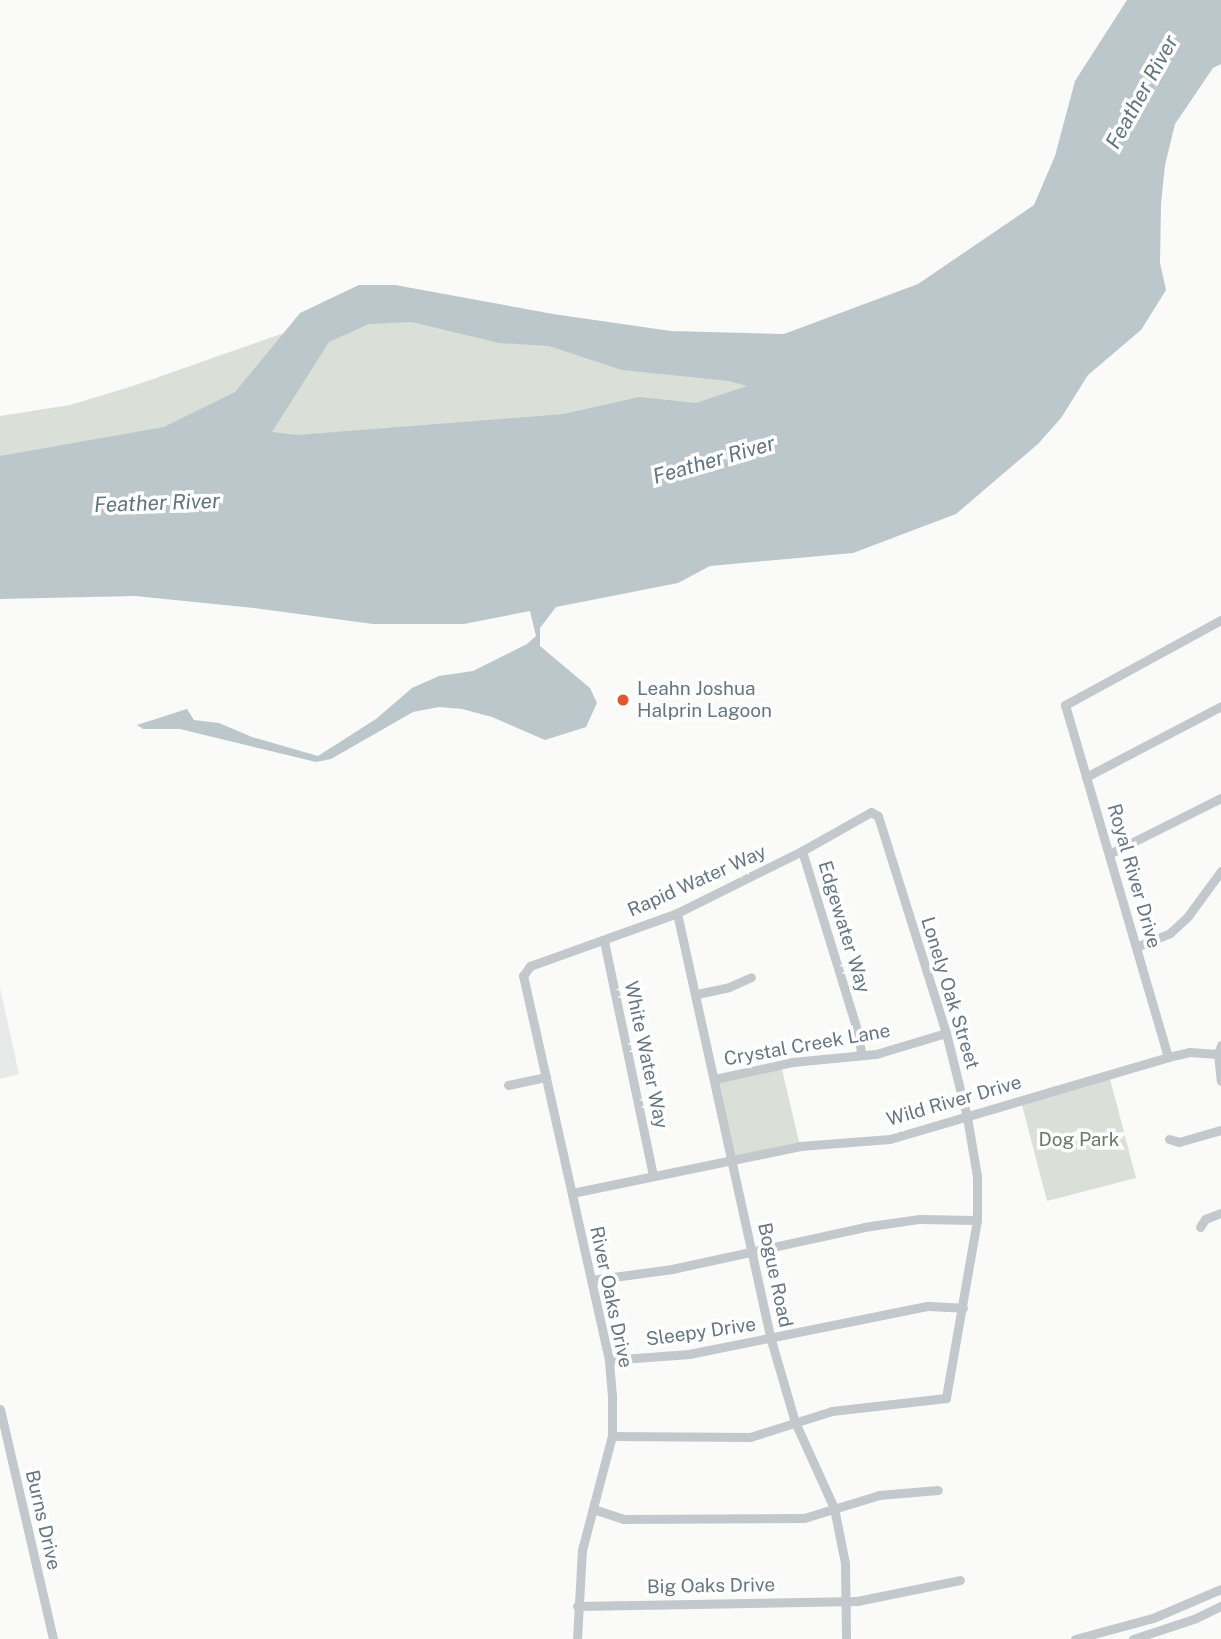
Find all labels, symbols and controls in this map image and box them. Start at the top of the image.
water label: Feather River [1100,31,1184,153]
water label: Feather River [650,431,778,489]
water label: Feather River [94,488,220,518]
place label: Leahn Joshua Halprin Lagoon [637,678,772,722]
marker: Leahn Joshua Halprin Lagoon [615,692,631,708]
street label: Royal River Drive [1102,801,1166,951]
street label: Rapid Water Way [624,840,770,922]
street label: Edgewater Way [813,858,875,996]
street label: Lonely Oak Street [916,914,984,1072]
street label: White Water Way [619,979,673,1131]
street label: Crystal Creek Lane [722,1019,892,1071]
street label: Wild River Drive [884,1071,1024,1131]
park label: Dog Park [1039,1129,1119,1151]
street label: Bogue Road [753,1221,797,1329]
street label: River Oaks Drive [585,1224,637,1370]
street label: Sleepy Drive [644,1313,758,1351]
street label: Burns Drive [20,1468,66,1572]
street label: Big Oaks Drive [647,1573,775,1599]

